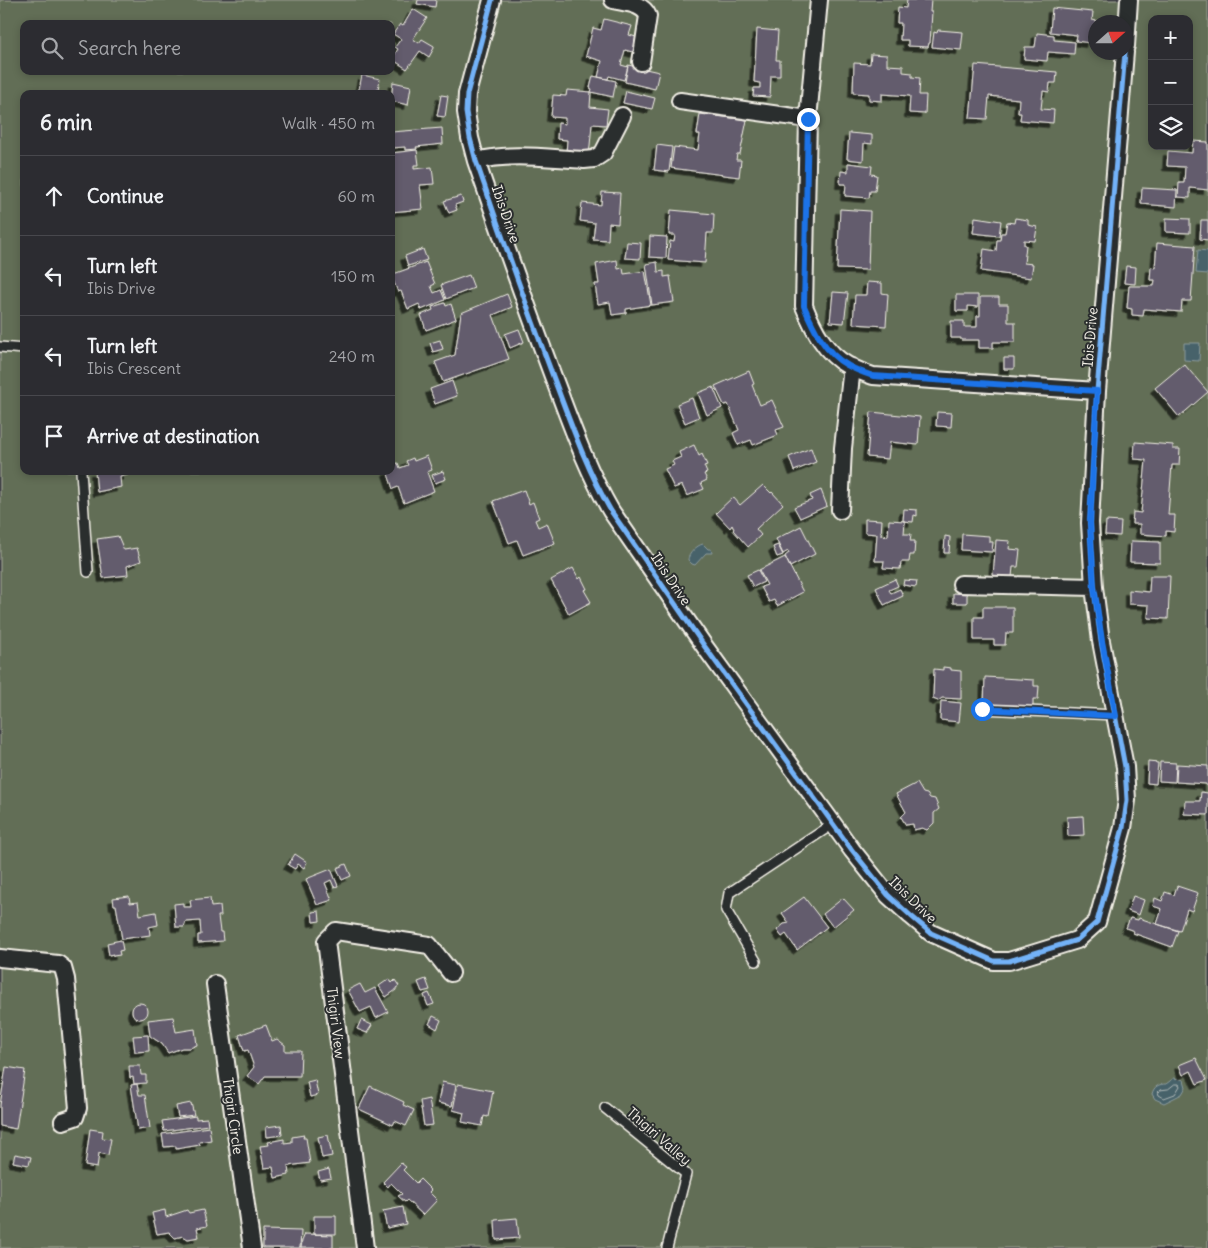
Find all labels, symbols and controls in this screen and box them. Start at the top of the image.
north arrow [1088,15,1133,60]
map controls [1148,15,1193,150]
button: + [1148,15,1193,60]
search box [20,20,395,75]
icon: search [38,34,66,62]
text: Search here [78,36,181,60]
button: − [1148,60,1193,105]
button: layers [1148,105,1193,150]
route end [797,108,820,131]
text: 6 min [40,109,92,136]
text: Walk · 450 m [282,113,375,133]
icon: ahead [40,182,68,210]
street label: Ibis Drive [488,183,524,245]
text: Continue [87,184,164,208]
text: 60 m [337,186,375,206]
text: Turn left [87,254,157,278]
icon: left [40,262,68,290]
text: 150 m [331,266,375,286]
text: Ibis Drive [87,278,155,298]
street label: Ibis Drive [1078,306,1102,368]
text: Turn left [87,334,157,358]
icon: left [40,342,68,370]
text: 240 m [329,346,375,366]
text: Ibis Crescent [87,358,181,378]
icon: arrive [40,422,68,450]
text: Arrive at destination [87,424,260,448]
street label: Ibis Drive [647,549,695,609]
route start [971,698,994,721]
street label: Ibis Drive [885,873,941,927]
street label: Thigiri View [323,986,349,1060]
street label: Thigiri Circle [219,1076,247,1156]
street label: Thigiri Valley [623,1103,695,1169]

